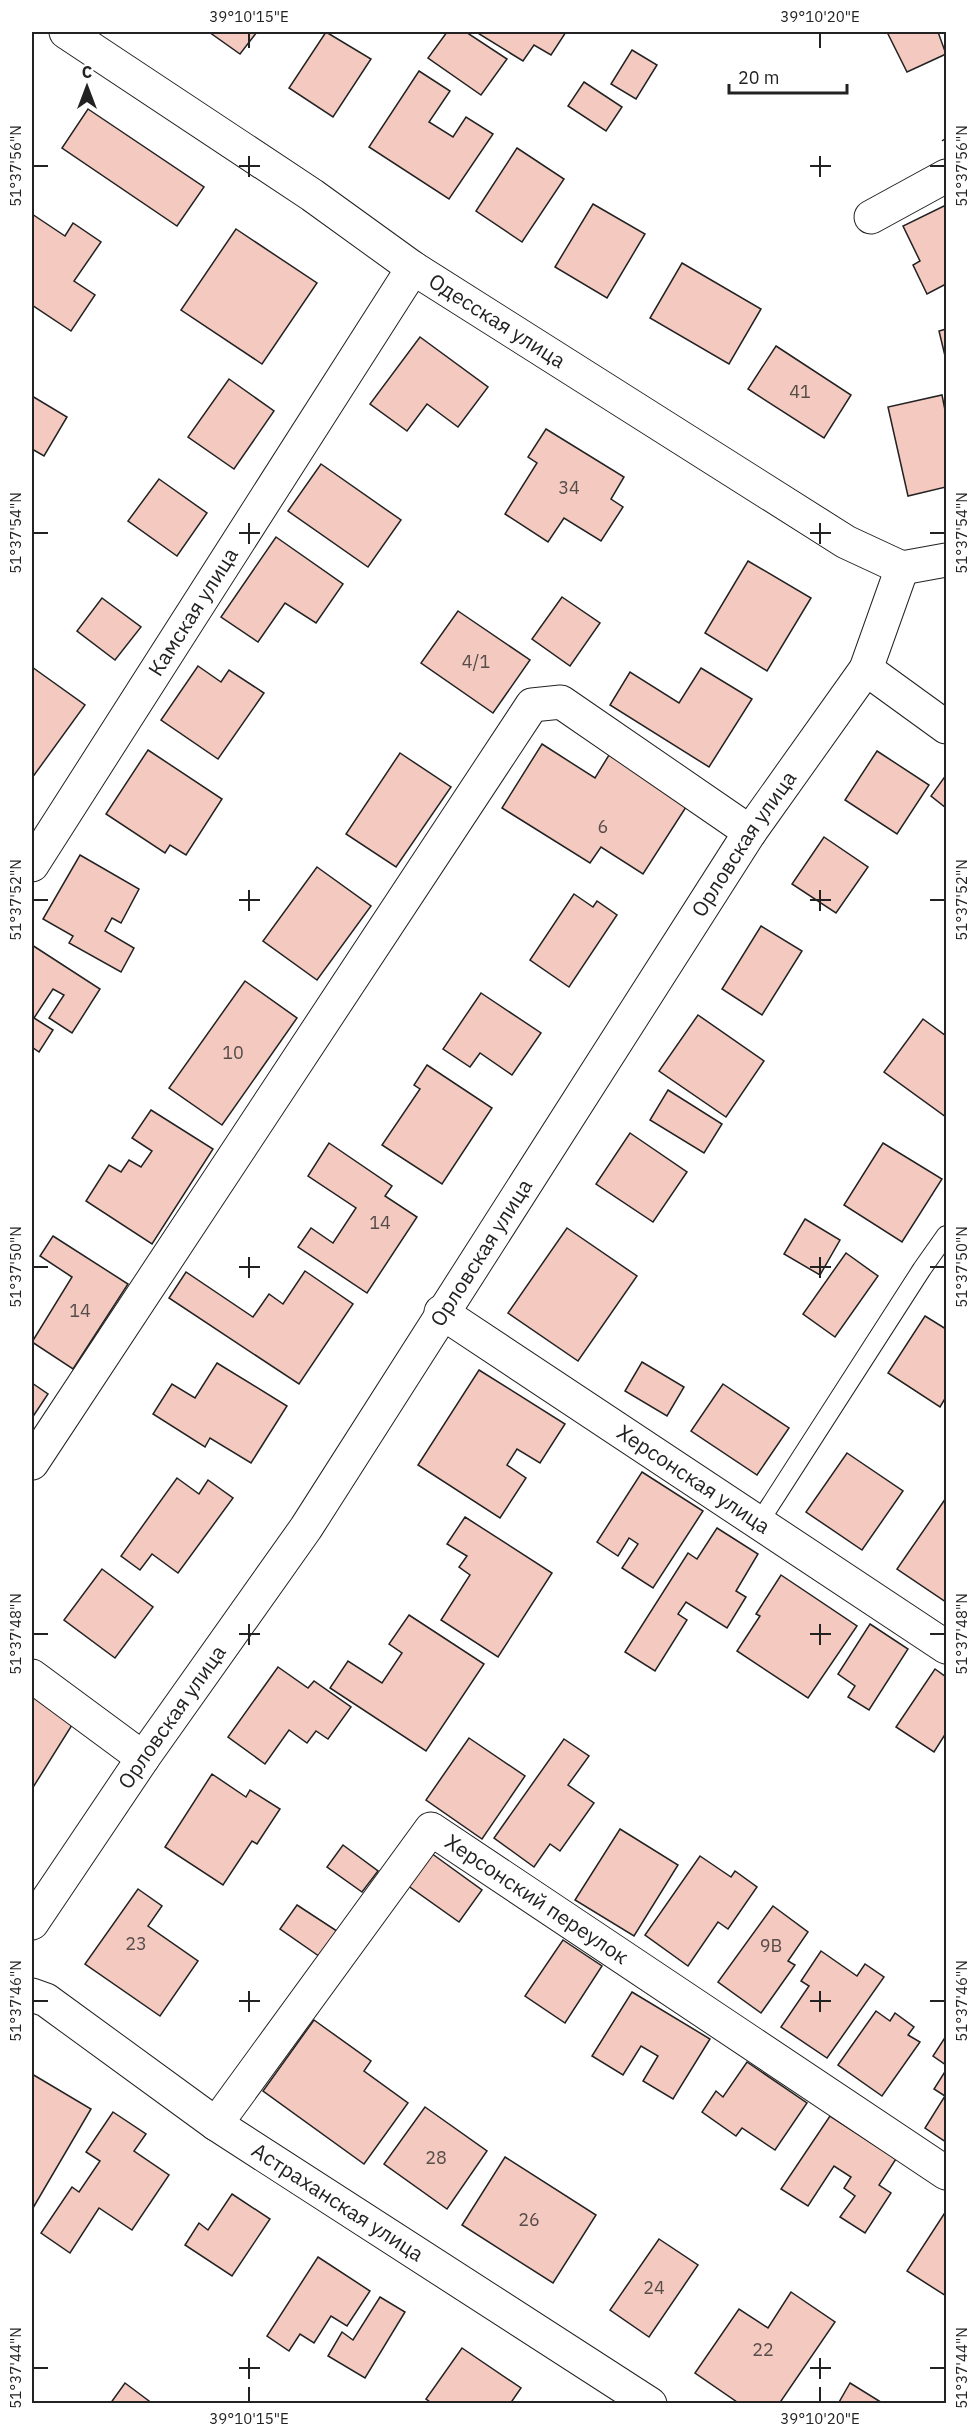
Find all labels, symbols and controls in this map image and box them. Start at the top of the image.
text: 39°10'15"E [209,7,289,26]
text: 39°10'20"E [780,7,860,26]
north arrow [57,57,117,117]
scale bar [729,57,848,95]
text: С [82,62,92,82]
text: 20 m [738,66,780,89]
text: 51°37'56"N [6,125,25,207]
text: 51°37'56"N [952,125,971,207]
street label: Одесская улица [424,266,571,374]
house number: 41 [789,380,811,403]
house number: 34 [558,476,580,499]
text: 51°37'54"N [6,492,25,574]
text: 51°37'54"N [952,492,971,574]
street label: Камская улица [141,542,244,681]
house number: 4/1 [462,650,490,673]
street label: Орловская улица [684,765,802,922]
house number: 6 [598,815,608,838]
text: 51°37'52"N [6,859,25,941]
text: 51°37'52"N [952,859,971,941]
house number: 10 [222,1041,244,1064]
street label: Орловская улица [423,1173,538,1332]
house number: 14 [369,1211,391,1234]
text: 51°37'50"N [6,1226,25,1308]
text: 51°37'50"N [952,1226,971,1308]
house number: 14 [69,1299,91,1322]
street label: Херсонская улица [612,1418,776,1540]
text: 51°37'48"N [6,1593,25,1675]
text: 51°37'48"N [952,1593,971,1675]
street label: Орловская улица [111,1639,232,1794]
street label: Херсонский переулок [440,1827,634,1970]
house number: 23 [125,1932,147,1955]
house number: 9В [760,1934,782,1957]
text: 51°37'46"N [6,1960,25,2042]
text: 51°37'46"N [952,1960,971,2042]
street label: Астраханская улица [247,2136,429,2267]
house number: 28 [425,2146,447,2169]
house number: 26 [518,2208,540,2231]
house number: 24 [643,2276,665,2299]
text: 51°37'44"N [6,2327,25,2409]
text: 51°37'44"N [952,2327,971,2409]
house number: 22 [752,2338,774,2361]
text: 39°10'15"E [209,2409,289,2428]
text: 39°10'20"E [780,2409,860,2428]

